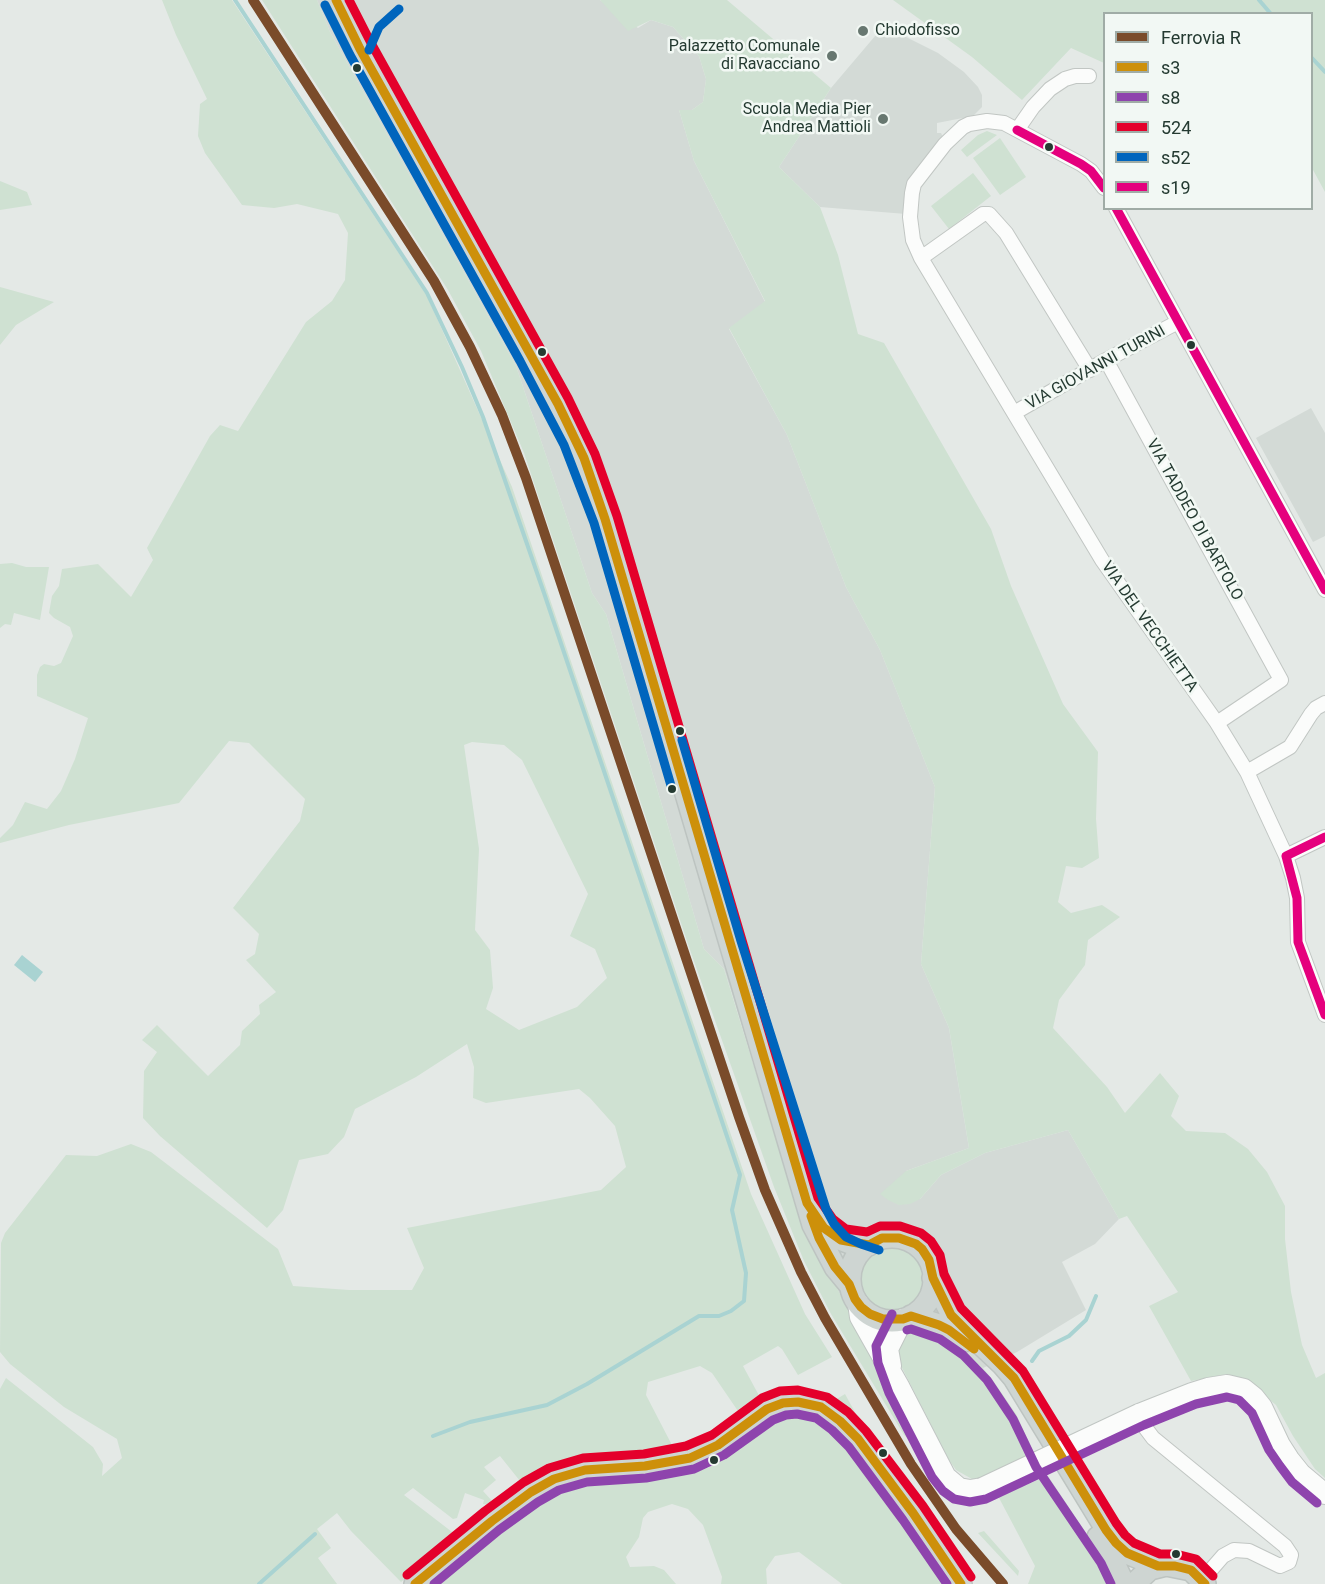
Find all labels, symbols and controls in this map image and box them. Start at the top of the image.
legend [1103,12,1313,210]
place label: Chiodofisso [875,21,960,41]
marker: Chiodofisso [856,24,870,38]
text: Ferrovia R [1161,27,1241,48]
place label: Palazzetto Comunale di Ravacciano [669,37,820,75]
marker: Palazzetto Comunale di Ravacciano [825,49,839,63]
text: s3 [1161,57,1180,78]
unlabelled marker [351,62,363,74]
text: s8 [1161,87,1180,108]
place label: Scuola Media Pier Andrea Mattioli [743,100,871,138]
marker: Scuola Media Pier Andrea Mattioli [876,112,890,126]
text: 524 [1161,117,1191,138]
unlabelled marker [1043,141,1055,153]
text: s52 [1161,147,1191,168]
text: s19 [1161,177,1191,198]
street label: VIA GIOVANNI TURINI [1023,322,1169,414]
unlabelled marker [1185,339,1197,351]
unlabelled marker [536,346,548,358]
street label: VIA TADDEO DI BARTOLO [1142,436,1246,604]
street label: VIA DEL VECCHIETTA [1097,558,1201,696]
unlabelled marker [674,725,686,737]
unlabelled marker [666,783,678,795]
unlabelled marker [877,1447,889,1459]
unlabelled marker [708,1454,720,1466]
unlabelled marker [1170,1548,1182,1560]

